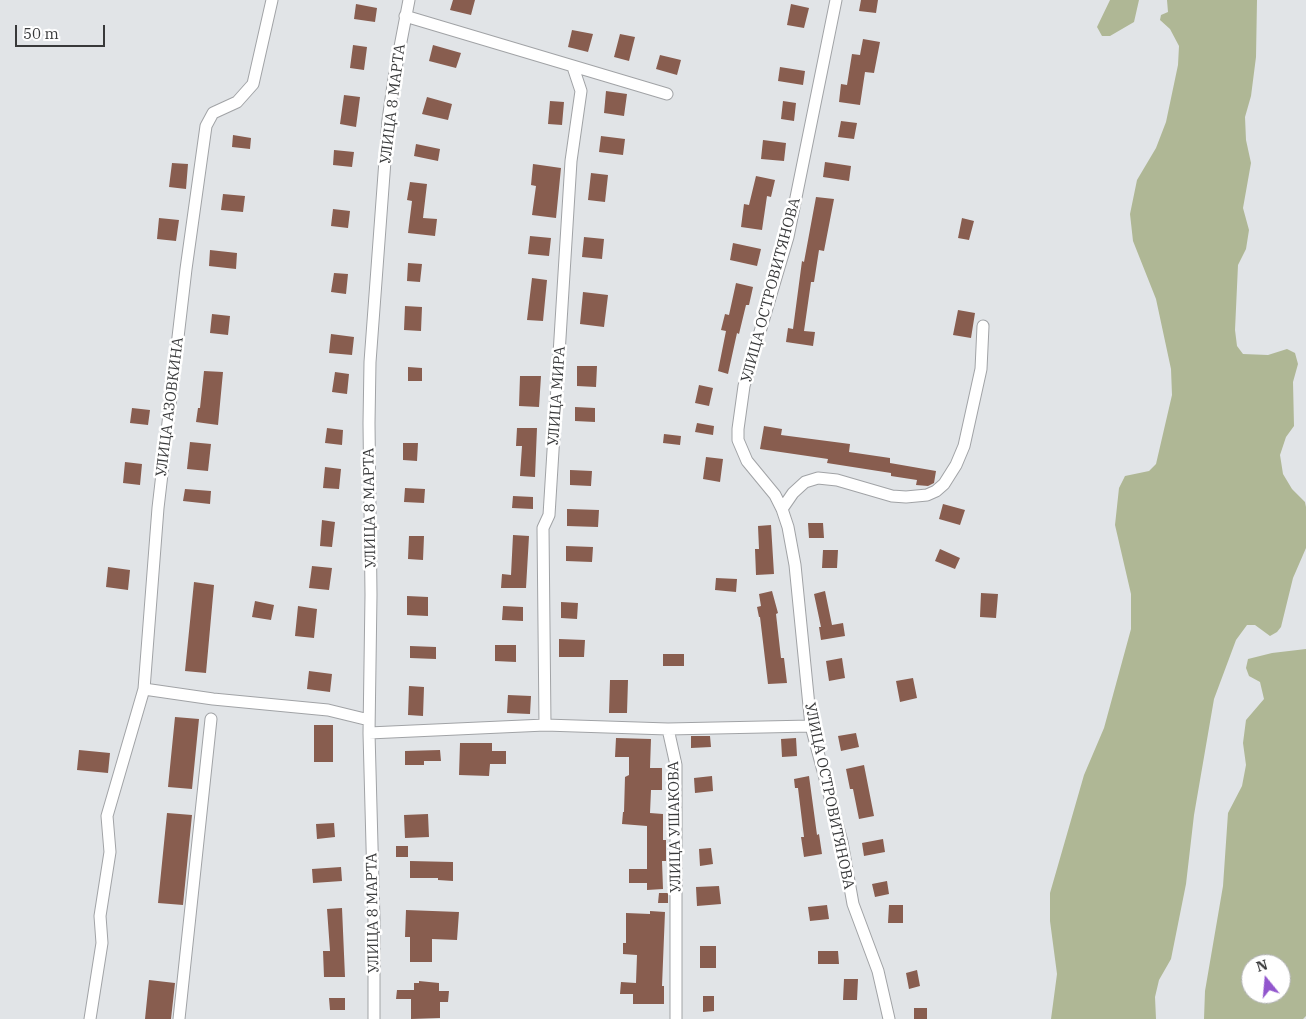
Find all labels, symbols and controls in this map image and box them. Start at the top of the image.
scale bar [18,15,108,47]
text: 50 m [23,24,59,43]
street label: УЛИЦА 8 МАРТА [377,43,409,165]
street label: УЛИЦА ОСТРОВИТЯНОВА [738,196,804,384]
street label: УЛИЦА АЗОВКИНА [153,336,187,478]
street label: УЛИЦА МИРА [545,346,569,446]
street label: УЛИЦА 8 МАРТА [360,448,380,568]
street label: УЛИЦА ОСТРОВИТЯНОВА [800,701,858,891]
street label: УЛИЦА УШАКОВА [665,761,685,893]
street label: УЛИЦА 8 МАРТА [363,853,383,973]
north arrow [1241,954,1291,1004]
text: N [1254,955,1270,976]

